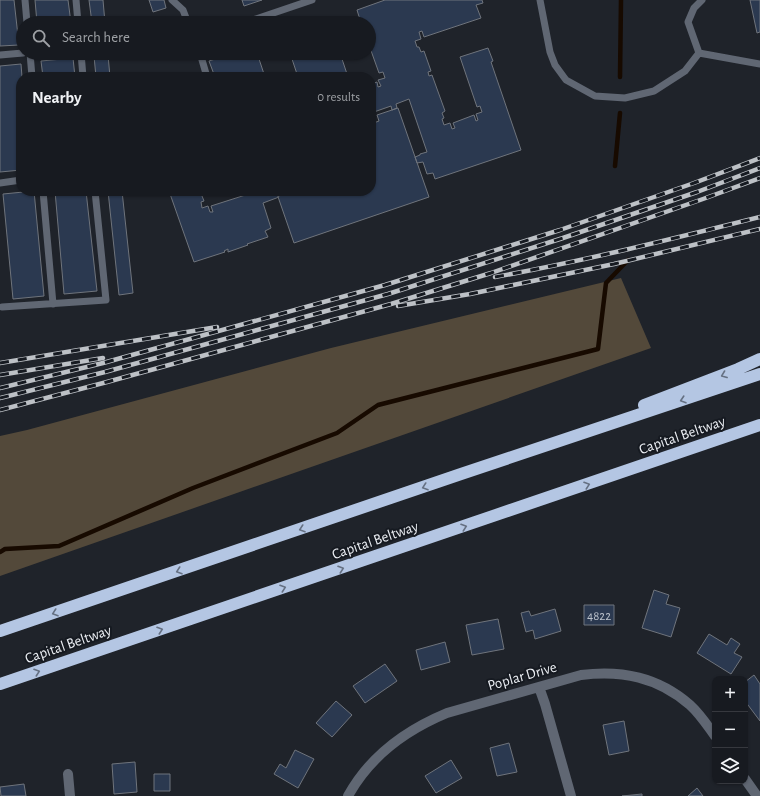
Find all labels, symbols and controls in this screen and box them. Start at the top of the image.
search box [16,16,376,60]
icon: search [30,27,52,49]
text: Search here [62,30,130,45]
text: Nearby [32,89,82,106]
text: 0 results [317,91,360,104]
one-way arrow [721,370,728,378]
one-way arrow [680,395,687,404]
street label: Capital Beltway [637,414,728,457]
one-way arrow [583,481,590,490]
one-way arrow [421,482,428,491]
street label: Capital Beltway [330,519,421,562]
one-way arrow [460,523,467,531]
one-way arrow [298,524,305,533]
one-way arrow [337,565,344,573]
one-way arrow [175,566,182,575]
one-way arrow [280,585,287,593]
one-way arrow [52,608,59,617]
house number: 4822 [587,610,611,623]
street label: Capital Beltway [23,623,114,666]
one-way arrow [156,626,163,635]
street label: Poplar Drive [486,659,558,694]
one-way arrow [33,668,40,676]
map controls [712,676,748,784]
button: + [712,676,748,712]
button: − [712,712,748,748]
button: layers [712,748,748,784]

